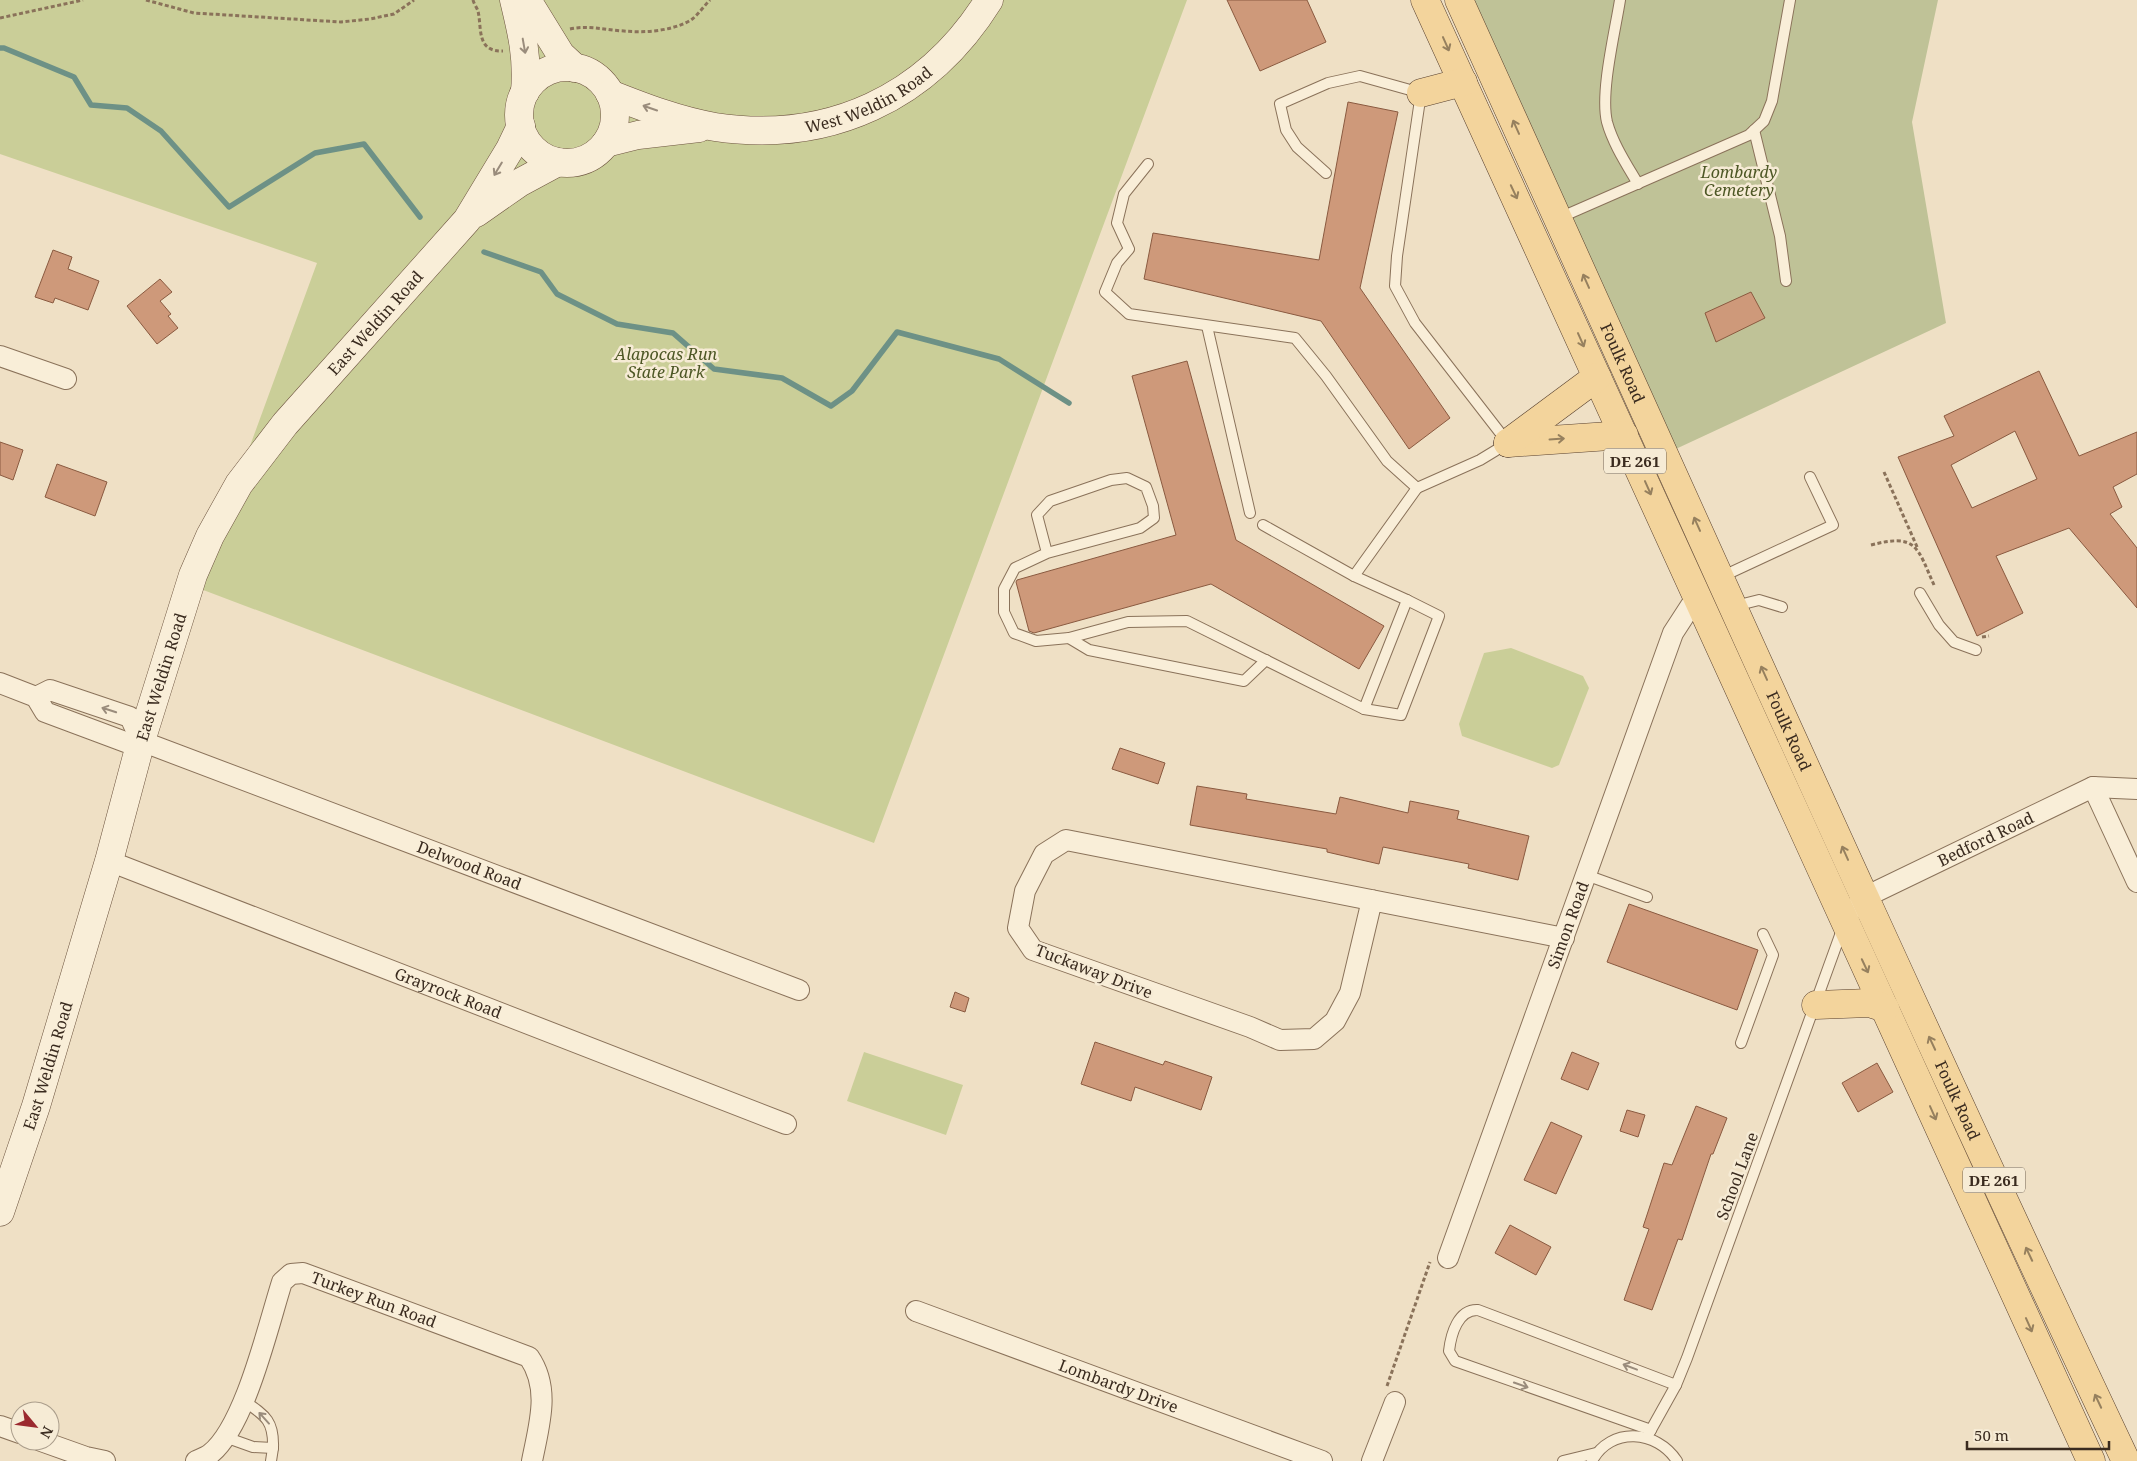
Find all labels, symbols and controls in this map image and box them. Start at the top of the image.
one-way arrow [1441,36,1451,51]
one-way arrow [520,37,530,53]
street label: West Weldin Road [803,61,937,138]
one-way arrow [642,103,658,112]
one-way arrow [1511,120,1520,135]
park label: Lombardy Cemetery [1700,161,1777,201]
one-way arrow [492,162,502,176]
one-way arrow [1509,184,1519,199]
street label: East Weldin Road [323,266,428,380]
one-way arrow [1581,274,1590,289]
street label: Foulk Road [1595,319,1650,406]
one-way arrow [1576,332,1586,347]
park label: Alapocas Run State Park [614,343,718,383]
one-way arrow [1548,435,1564,444]
road number: DE 261 [1604,448,1666,474]
one-way arrow [1643,480,1653,495]
one-way arrow [1691,517,1701,532]
street label: East Weldin Road [131,610,192,744]
one-way arrow [1758,665,1768,680]
street label: Foulk Road [1761,688,1817,774]
one-way arrow [101,704,117,714]
street label: Bedford Road [1934,806,2037,871]
street label: Delwood Road [414,835,525,895]
one-way arrow [1839,846,1849,861]
street label: Simon Road [1542,878,1594,972]
street label: Tuckaway Drive [1032,939,1156,1003]
one-way arrow [1861,958,1870,973]
street label: Grayrock Road [392,962,505,1024]
street label: East Weldin Road [18,998,78,1133]
one-way arrow [1926,1036,1936,1051]
street label: Foulk Road [1930,1057,1986,1144]
one-way arrow [1929,1105,1938,1120]
street label: School Lane [1711,1129,1763,1223]
road number: DE 261 [1963,1168,2025,1192]
one-way arrow [2023,1247,2033,1262]
street label: Turkey Run Road [308,1266,440,1333]
one-way arrow [2025,1317,2035,1332]
street label: Lombardy Drive [1056,1354,1181,1418]
one-way arrow [1623,1362,1639,1371]
one-way arrow [1513,1381,1528,1390]
one-way arrow [2093,1394,2102,1409]
north arrow [10,1401,60,1451]
one-way arrow [258,1411,270,1424]
scale bar [1967,1418,2110,1450]
text: N [36,1423,58,1442]
text: 50 m [1974,1425,2009,1445]

